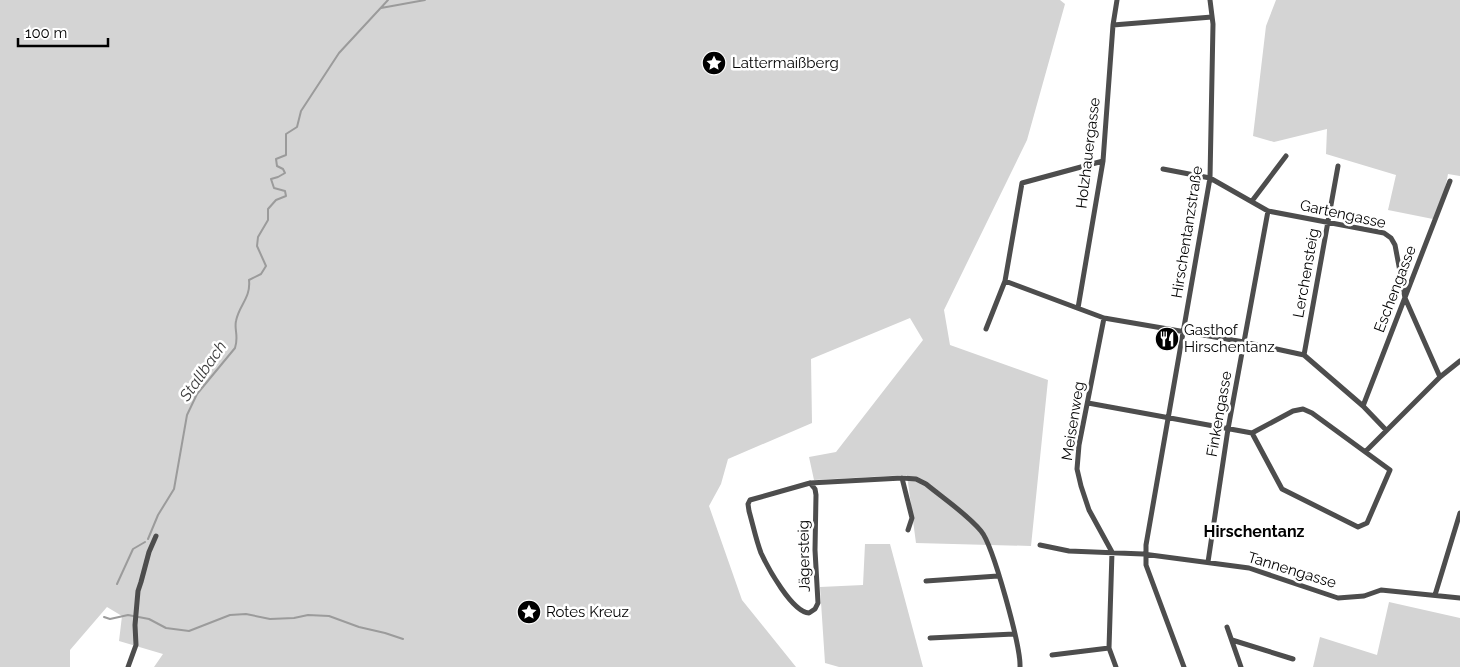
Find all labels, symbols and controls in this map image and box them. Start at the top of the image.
scale bar [18,15,108,47]
text: 100 m [25,24,67,42]
place icon: Lattermaißberg [701,50,727,76]
place label: Lattermaißberg [732,54,839,72]
street label: Holzhauergasse [1072,96,1104,210]
street label: Hirschentanzstraße [1168,165,1206,299]
street label: Gartengasse [1298,196,1388,232]
street label: Lerchensteig [1289,227,1323,319]
street label: Eschengasse [1370,243,1420,335]
place label: Gasthof Hirschentanz [1184,321,1275,356]
restaurant icon: Gasthof Hirschentanz [1154,326,1180,352]
water label: Stallbach [175,337,231,405]
street label: Finkengasse [1203,370,1235,458]
street label: Meisenweg [1058,380,1088,462]
street label: Jägersteig [794,520,814,592]
district label: Hirschentanz [1204,522,1305,541]
street label: Tannengasse [1246,548,1339,592]
place icon: Rotes Kreuz [516,599,542,625]
place label: Rotes Kreuz [546,603,629,621]

